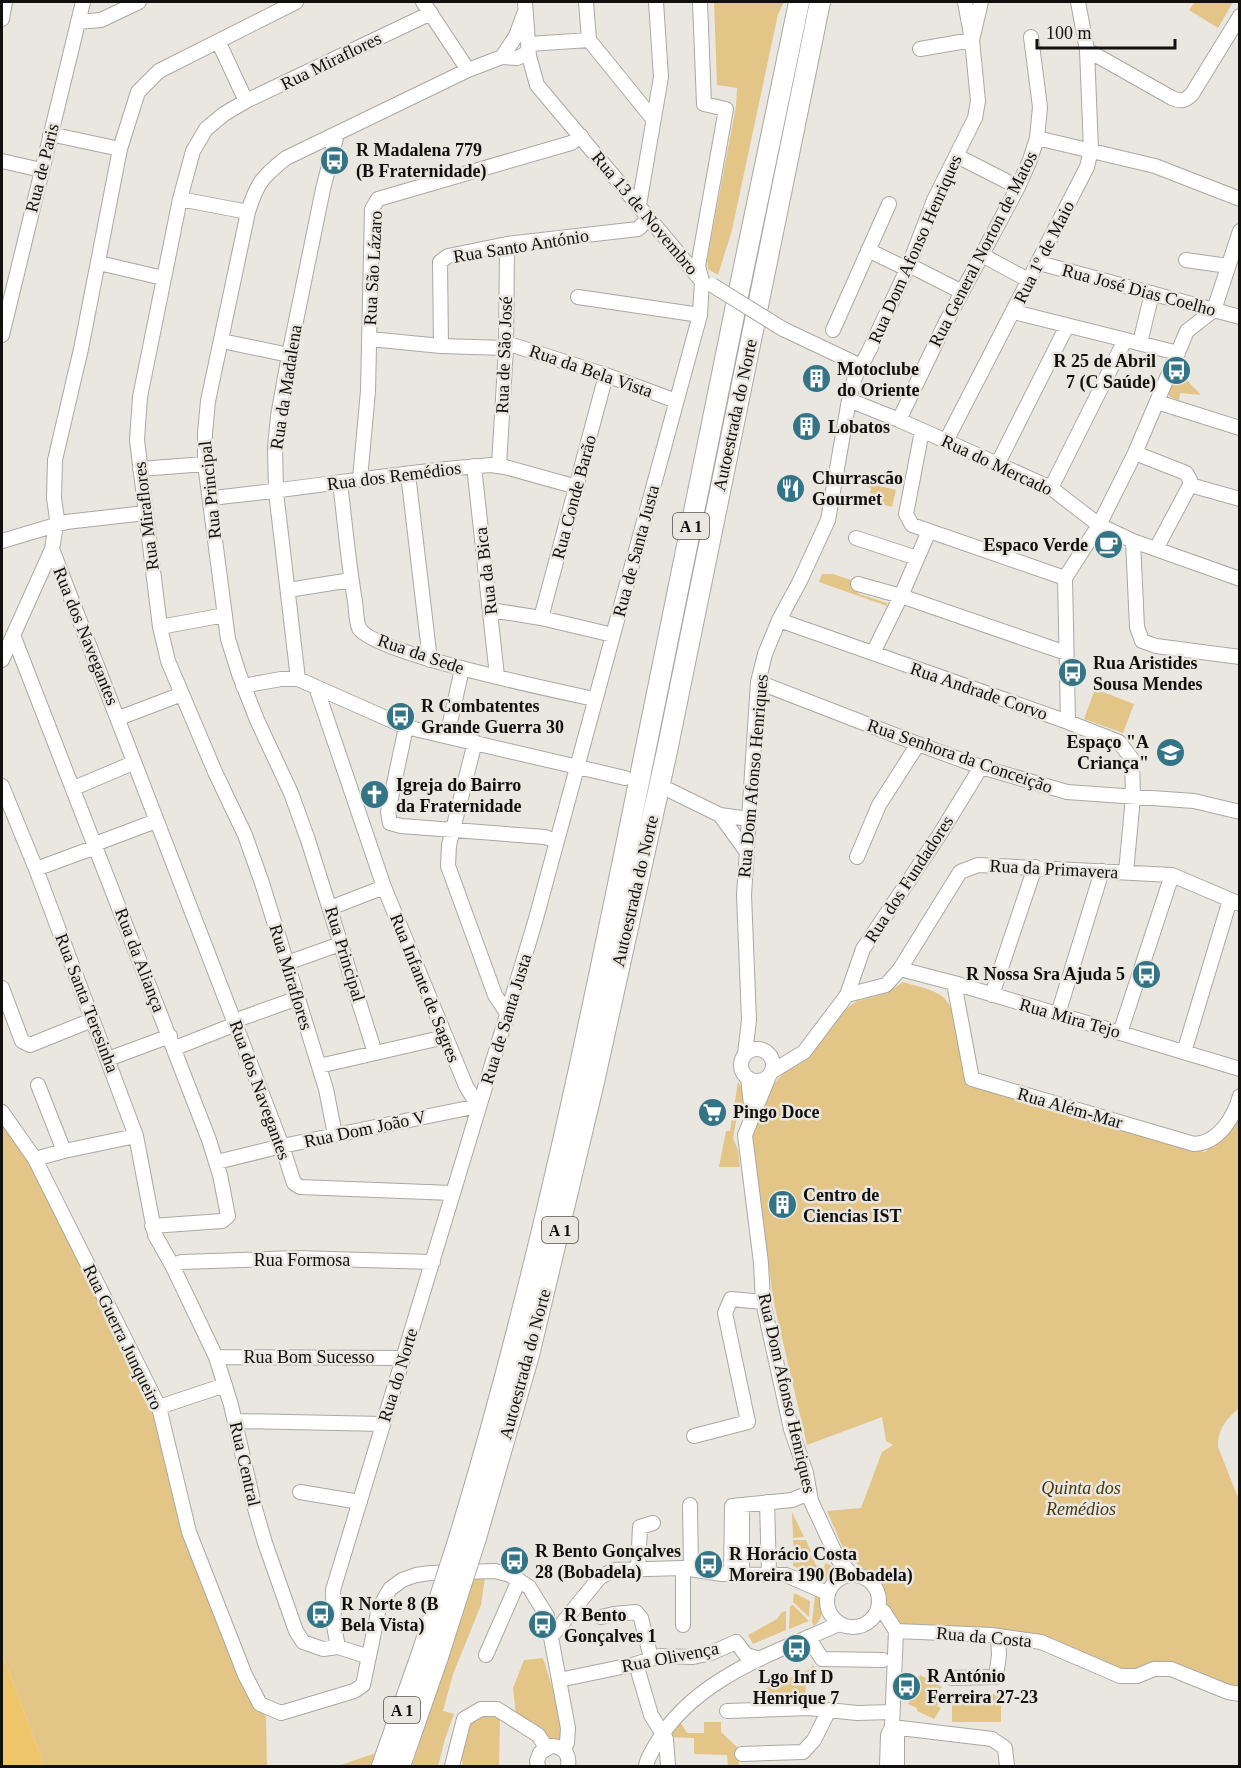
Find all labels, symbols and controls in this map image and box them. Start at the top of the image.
scale bar [1037,12,1175,50]
text: 100 m [1046,23,1092,43]
street label: Rua Miraflores [277,28,385,94]
street label: Rua de Paris [21,121,63,215]
place label: R Madalena 779 (B Fraternidade) [356,140,486,182]
bus stop icon: R Madalena 779 (B Fraternidade) [319,144,351,176]
street label: Rua 13 de Novembro [588,147,702,279]
street label: Rua General Norton de Matos [925,148,1041,350]
street label: Rua Dom Afonso Henriques [864,152,966,346]
street label: Rua 1º de Maio [1010,198,1078,306]
street label: Rua São Lázaro [360,210,386,326]
street label: Rua Santo António [452,225,590,267]
street label: Rua José Dias Coelho [1060,260,1218,320]
street label: Rua de São José [492,296,516,414]
street label: Rua da Madalena [266,323,306,451]
street label: Autoestrada do Norte [709,337,761,493]
street label: Rua da Bela Vista [527,341,655,401]
place label: R 25 de Abril 7 (C Saúde) [1053,351,1156,393]
bus stop icon: R 25 de Abril 7 (C Saúde) [1161,355,1193,387]
place label: Motoclube do Oriente [837,359,920,400]
building icon: Motoclube do Oriente [800,363,832,395]
building icon: Lobatos [791,411,823,443]
place label: Lobatos [828,417,890,437]
street label: Rua do Mercado [938,431,1056,499]
street label: Rua Conde Barão [548,433,600,561]
street label: Rua Principal [195,440,225,540]
street label: Rua dos Remédios [326,458,462,494]
street label: Rua Miraflores [129,460,163,572]
place label: Churrascão Gourmet [812,468,903,509]
restaurant icon: Churrascão Gourmet [775,472,807,504]
street label: Rua de Santa Justa [609,483,663,619]
road number: A 1 [673,513,709,539]
street label: Rua da Bica [471,526,501,616]
cafe icon: Espaco Verde [1093,529,1125,561]
place label: Espaco Verde [983,535,1088,555]
street label: Rua dos Navegantes [49,564,123,708]
street label: Rua da Sede [375,630,467,678]
place label: Rua Aristides Sousa Mendes [1093,653,1203,694]
bus stop icon: Rua Aristides Sousa Mendes [1056,657,1088,689]
street label: Rua Andrade Corvo [908,658,1050,724]
street label: Rua Dom Afonso Henriques [734,673,772,879]
place label: R Combatentes Grande Guerra 30 [421,696,564,737]
bus stop icon: R Combatentes Grande Guerra 30 [384,700,416,732]
street label: Rua Senhora da Conceição [865,715,1055,797]
place label: Espaço "A Criança" [1066,732,1149,773]
school or university icon: Espaço "A Criança" [1154,736,1186,768]
place label: Igreja do Bairro da Fraternidade [396,775,522,816]
church icon: Igreja do Bairro da Fraternidade [359,779,391,811]
street label: Rua dos Fundadores [861,812,957,946]
street label: Autoestrada do Norte [608,813,662,969]
street label: Rua da Primavera [989,856,1119,882]
street label: Rua Principal [321,904,369,1004]
street label: Rua da Aliança [111,905,169,1015]
street label: Rua Infante de Sagres [386,911,464,1065]
street label: Rua Miraflores [265,922,317,1032]
street label: Rua Santa Teresinha [51,931,123,1075]
street label: Rua de Santa Justa [477,951,535,1087]
bus stop icon: R Nossa Sra Ajuda 5 [1130,958,1162,990]
place label: R Nossa Sra Ajuda 5 [966,964,1125,984]
street label: Rua Mira Tejo [1017,994,1123,1042]
street label: Rua dos Navegantes [225,1018,295,1162]
street label: Rua Além-Mar [1015,1083,1125,1133]
supermarket icon: Pingo Doce [696,1096,728,1128]
place label: Pingo Doce [733,1102,819,1122]
street label: Rua Dom João V [302,1106,428,1152]
place label: Centro de Ciencias IST [803,1185,902,1226]
building icon: Centro de Ciencias IST [766,1189,798,1221]
road number: A 1 [542,1217,578,1243]
street label: Rua Formosa [254,1250,350,1270]
street label: Rua Guerra Junqueiro [79,1261,167,1413]
street label: Autoestrada do Norte [495,1287,555,1441]
street label: Rua Dom Afonso Henriques [754,1291,820,1495]
street label: Rua do Norte [374,1326,422,1424]
street label: Rua Bom Sucesso [243,1347,375,1367]
street label: Rua Central [226,1420,264,1508]
park label: Quinta dos Remédios [1041,1478,1121,1519]
place label: R Bento Gonçalves 28 (Bobadela) [535,1541,681,1583]
place label: R Horácio Costa Moreira 190 (Bobadela) [729,1544,913,1586]
bus stop icon: R Bento Gonçalves 28 (Bobadela) [498,1545,530,1577]
bus stop icon: R Horácio Costa Moreira 190 (Bobadela) [692,1548,724,1580]
place label: R Norte 8 (B Bela Vista) [341,1594,438,1636]
bus stop icon: R Norte 8 (B Bela Vista) [304,1598,336,1630]
place label: R Bento Gonçalves 1 [564,1605,657,1646]
bus stop icon: R Bento Gonçalves 1 [527,1609,559,1641]
street label: Rua da Costa [935,1623,1033,1651]
bus stop icon: Lgo Inf D Henrique 7 [780,1632,812,1664]
street label: Rua Olivença [620,1638,720,1676]
place label: R António Ferreira 27-23 [927,1666,1038,1707]
place label: Lgo Inf D Henrique 7 [753,1667,839,1708]
bus stop icon: R António Ferreira 27-23 [890,1670,922,1702]
road number: A 1 [384,1697,420,1723]

